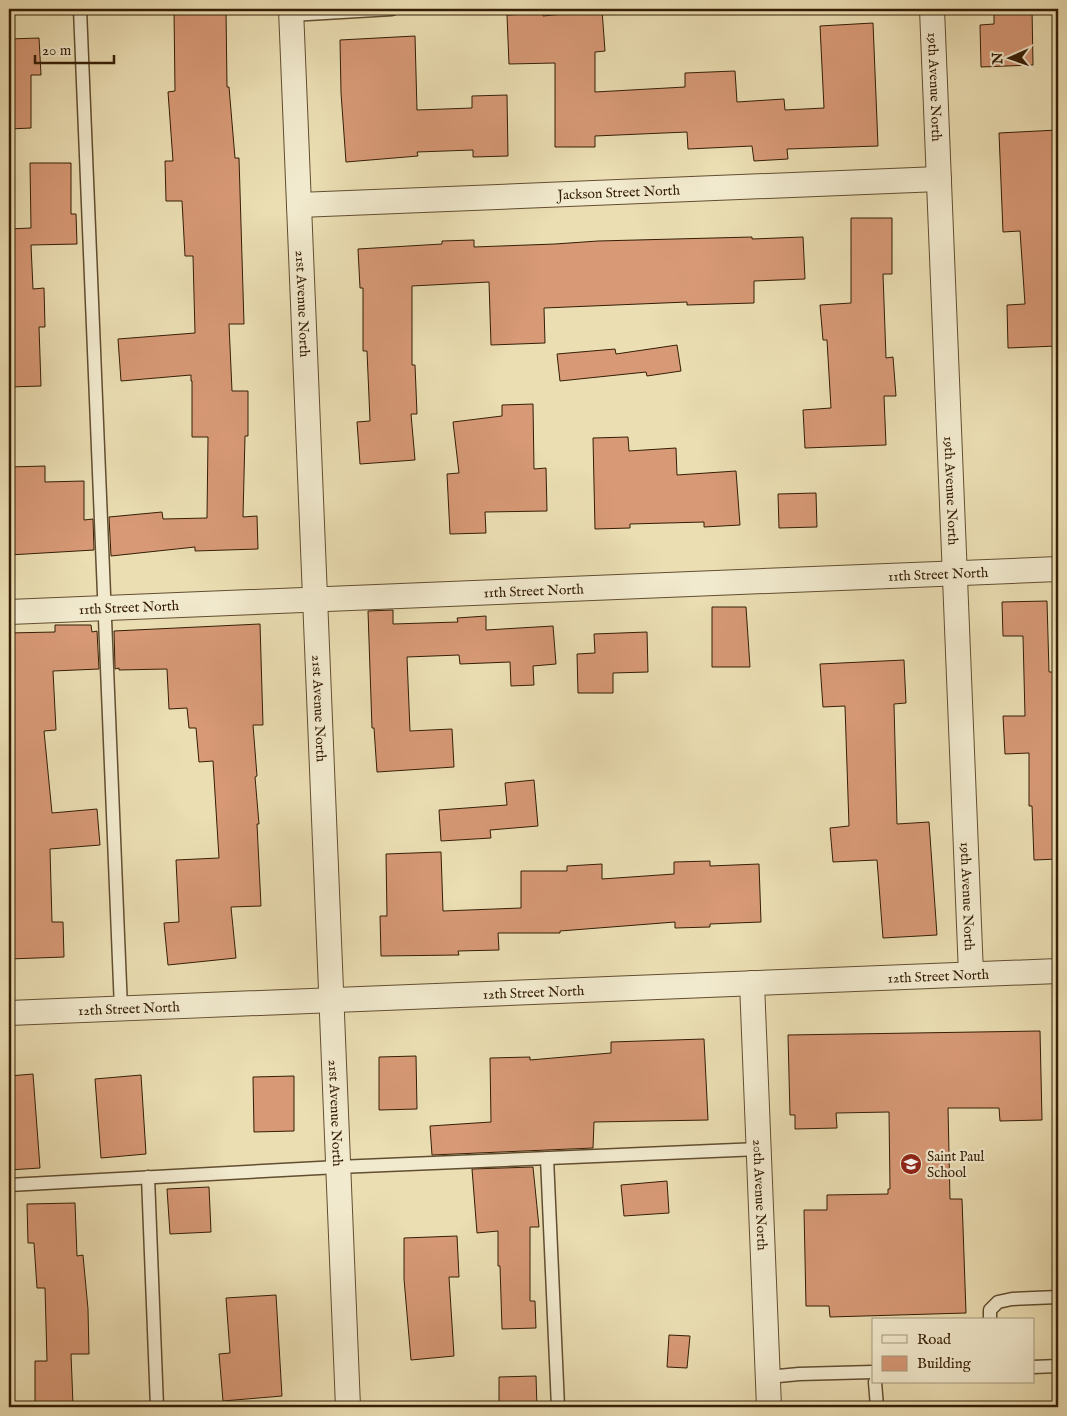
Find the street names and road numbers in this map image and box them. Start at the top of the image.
street label: 19th Avenue North [923,32,945,142]
street label: Jackson Street North [555,182,681,205]
street label: 21st Avenue North [291,250,313,358]
street label: 19th Avenue North [939,436,962,546]
street label: 11th Street North [888,564,989,586]
street label: 11th Street North [483,580,585,603]
street label: 11th Street North [78,597,180,619]
street label: 21st Avenue North [307,655,330,763]
street label: 19th Avenue North [956,841,978,952]
street label: 12th Street North [887,966,990,988]
street label: 12th Street North [482,982,585,1004]
street label: 12th Street North [78,998,181,1020]
street label: 21st Avenue North [324,1059,346,1168]
street label: 20th Avenue North [748,1139,771,1251]

